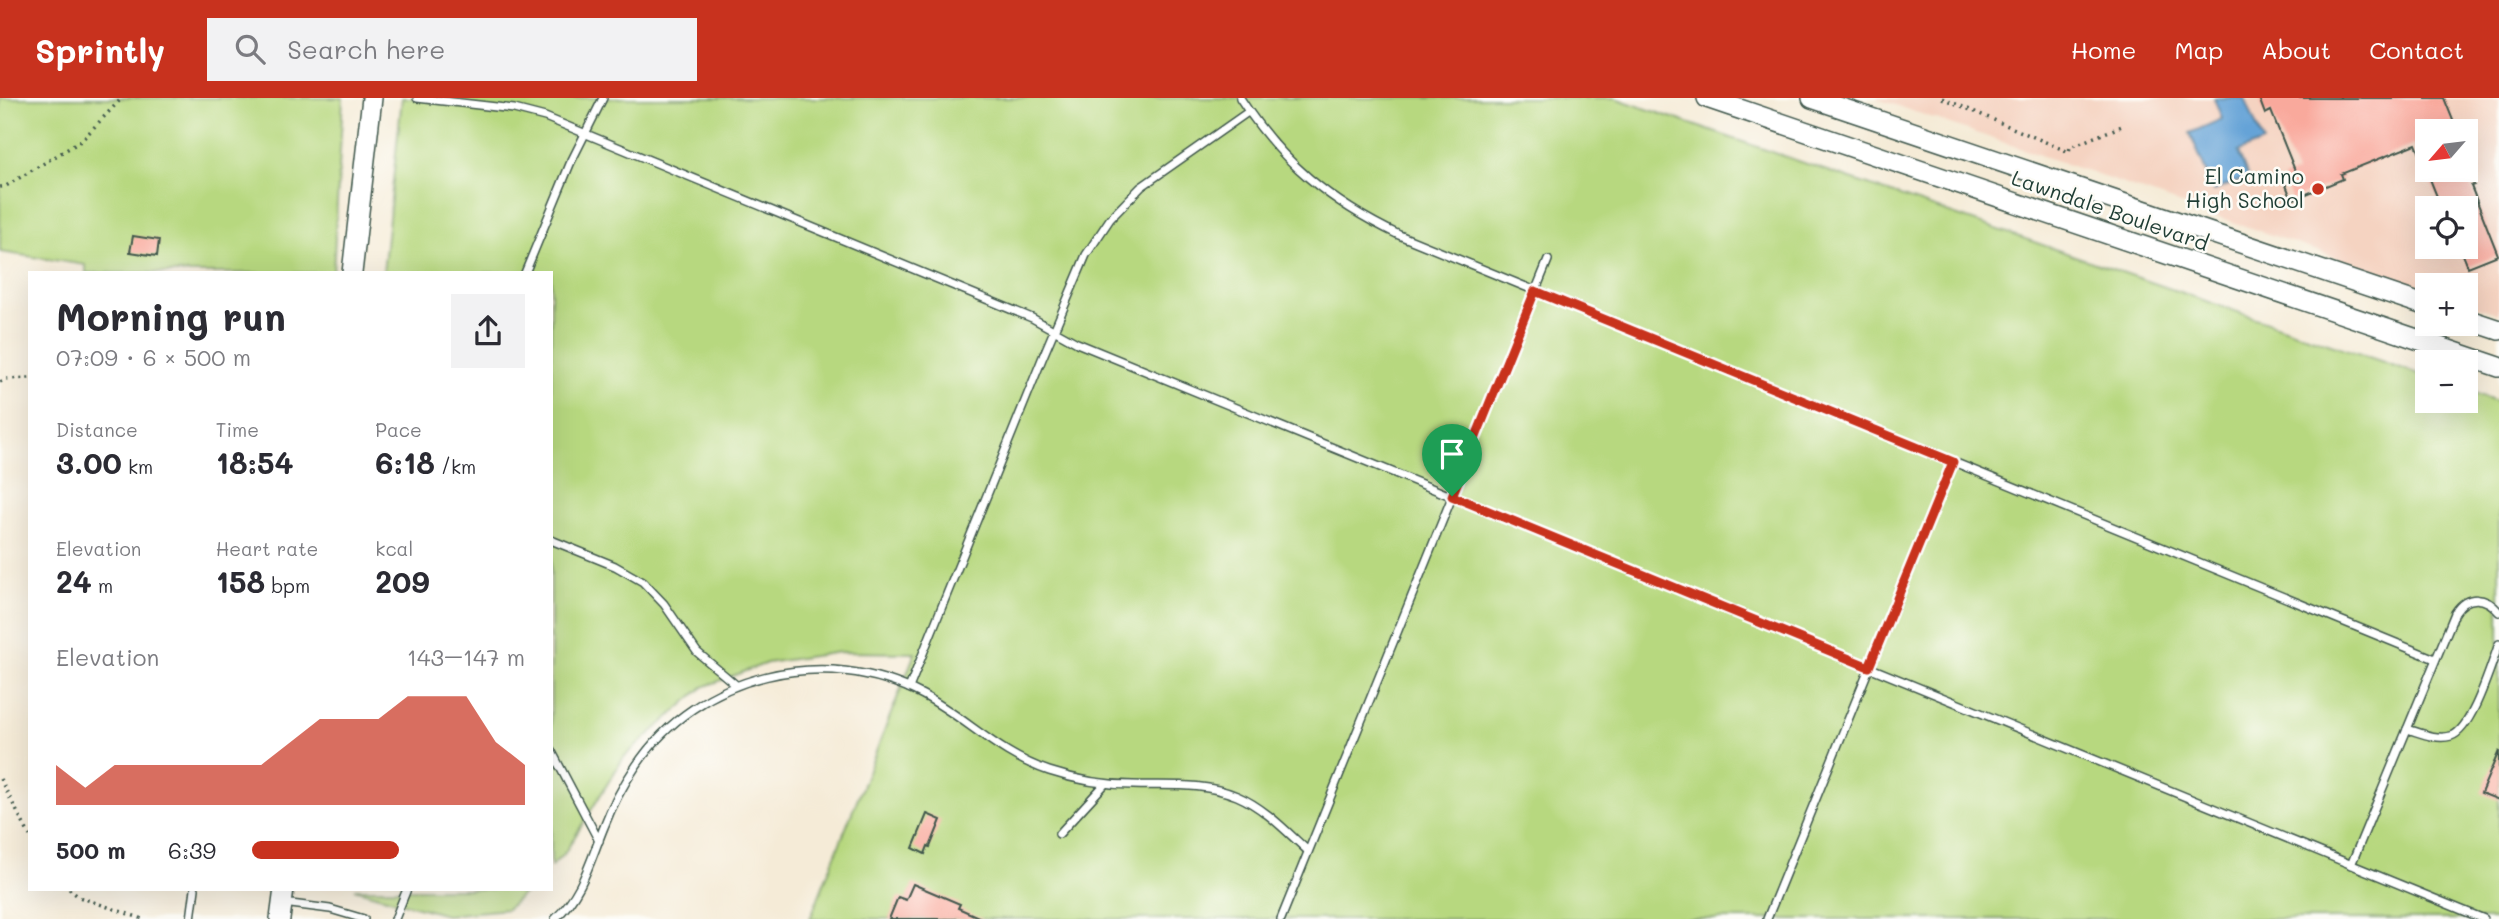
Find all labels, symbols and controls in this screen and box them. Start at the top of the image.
search box [207,18,697,81]
text: Sprintly [35,28,165,71]
icon: search [231,30,269,68]
text: Search here [287,32,445,66]
text: Home [2071,34,2136,65]
text: Map [2174,34,2223,65]
text: About [2261,34,2331,65]
text: Contact [2369,34,2464,65]
north arrow [2415,119,2478,182]
map controls [2415,119,2478,413]
place label: El Camino High School [2186,162,2304,213]
street label: Lawndale Boulevard [2008,163,2213,256]
marker: El Camino High School [2310,181,2326,197]
button: locate [2415,196,2478,259]
button: + [2415,273,2478,336]
text: Morning run [56,291,286,341]
button: share [451,294,525,368]
text: 07:09 · 6 × 500 m [56,342,251,372]
button: − [2415,350,2478,413]
text: Distance [56,417,138,442]
text: Time [216,417,259,442]
text: Pace [375,417,422,442]
pin [1422,424,1482,496]
icon: arrive [1433,435,1471,473]
text: 3.00 [56,442,122,482]
text: 18:54 [216,442,294,482]
text: 6:18 [375,442,435,482]
text: km [122,454,153,479]
text: /km [435,454,476,479]
text: Elevation [56,536,141,561]
text: Heart rate [216,536,318,561]
text: kcal [375,536,413,561]
text: 24 [56,561,92,601]
text: 158 [216,561,265,601]
text: 209 [375,561,429,601]
text: m [92,573,113,598]
text: bpm [265,573,310,598]
text: Elevation [56,642,159,672]
text: 143–147 m [407,642,525,672]
text: 500 m [56,835,126,865]
text: 6:39 [168,835,216,865]

